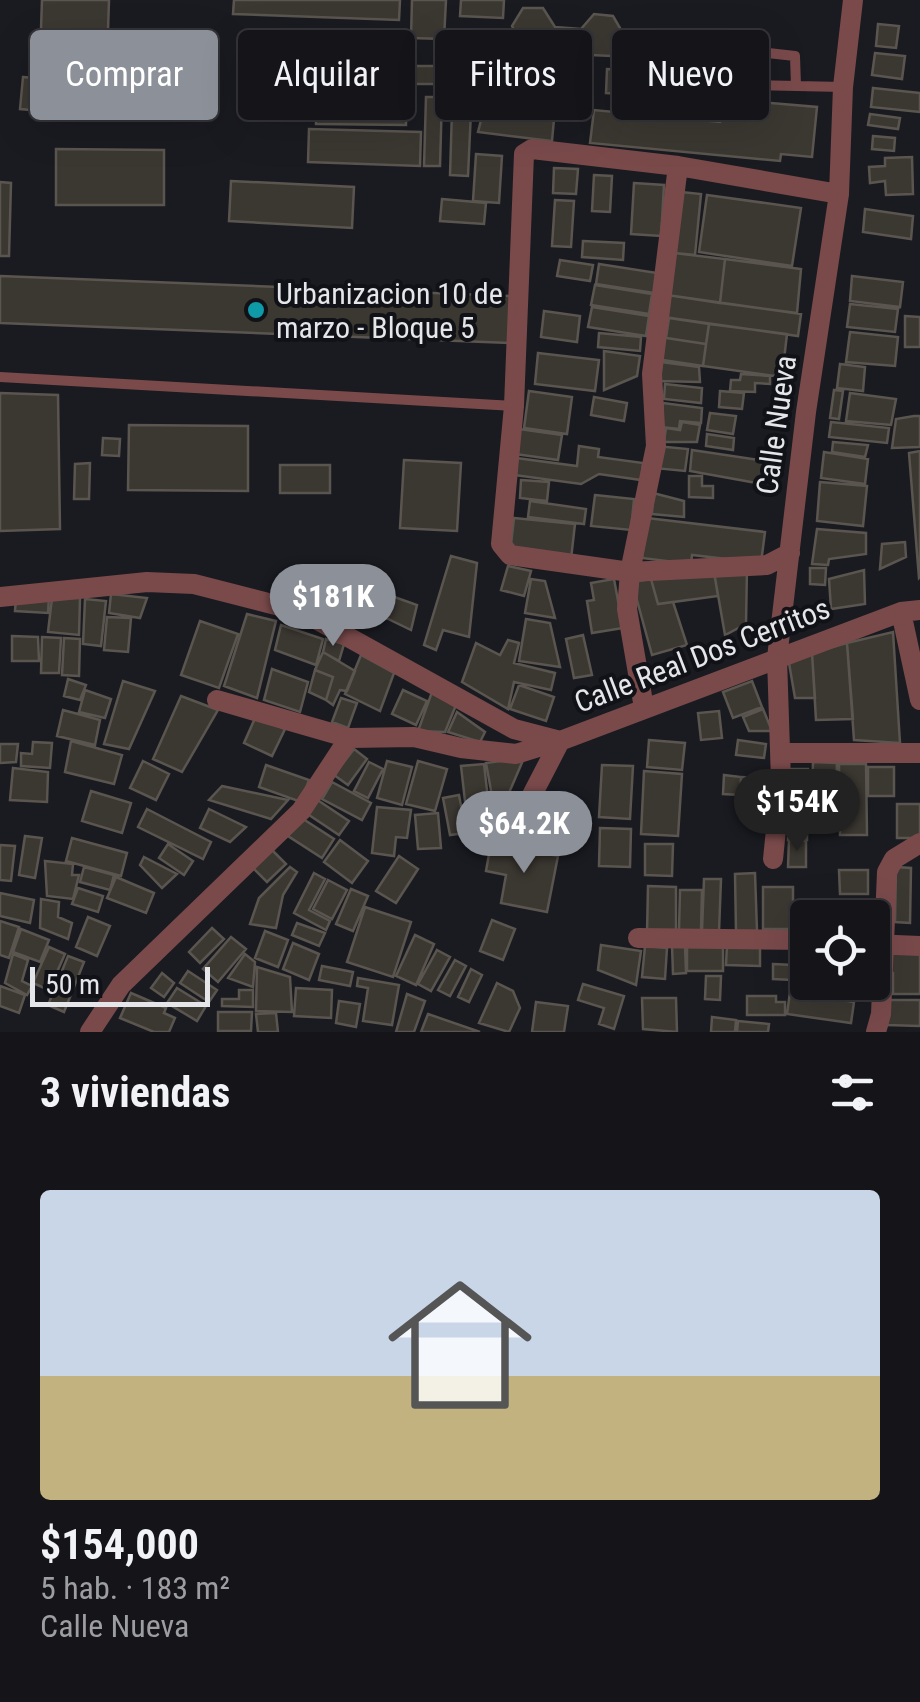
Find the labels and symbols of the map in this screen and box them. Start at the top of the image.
place label: Urbanizacion 10 de marzo - Bloque 5 [276,276,503,345]
marker: Urbanizacion 10 de marzo - Bloque 5 [245,299,267,321]
street label: Calle Nueva [749,353,803,497]
pin: $181K [263,564,403,649]
street label: Calle Real Dos Cerritos [569,590,835,720]
pin: $154K [727,769,867,854]
pin: $64.2K [443,791,605,876]
scale bar [30,962,210,1006]

